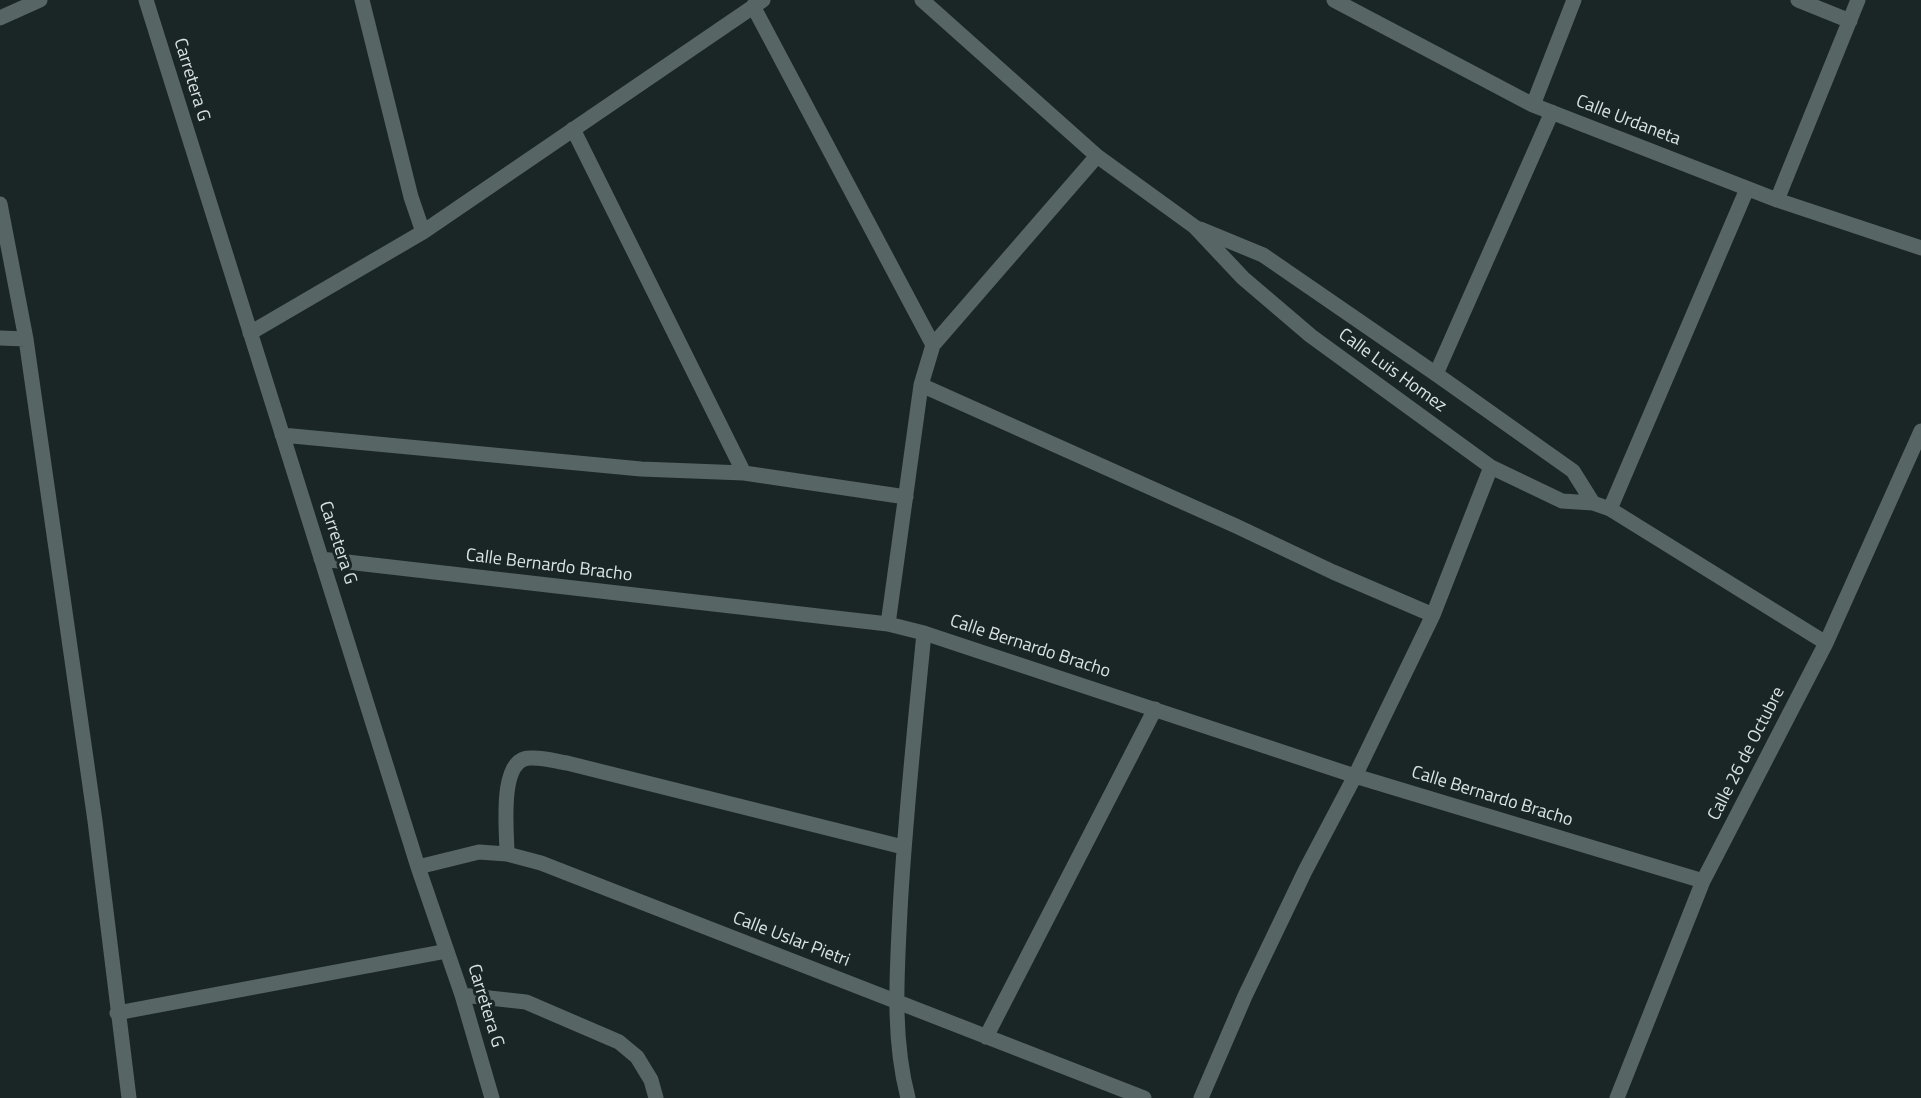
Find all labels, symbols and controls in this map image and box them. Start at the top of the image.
street label: Carretera G [168,36,214,124]
street label: Calle Urdaneta [1573,91,1683,151]
street label: Calle Luis Homez [1334,325,1450,417]
street label: Carretera G [313,499,361,587]
street label: Calle Bernardo Bracho [465,545,633,587]
street label: Calle Bernardo Bracho [947,611,1113,683]
street label: Calle 26 de Octubre [1704,684,1790,824]
street label: Calle Bernardo Bracho [1409,762,1575,832]
street label: Calle Uslar Pietri [729,908,853,972]
street label: Carretera G [462,962,508,1050]

